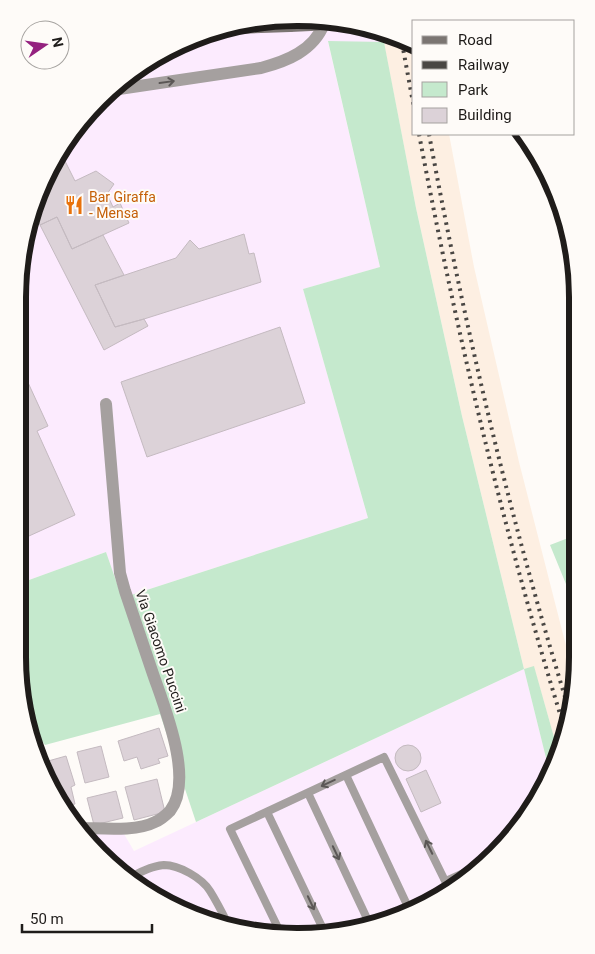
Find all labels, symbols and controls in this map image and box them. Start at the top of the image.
north arrow [20,20,70,70]
legend [412,20,575,135]
text: Road [458,31,492,49]
text: N [49,35,67,49]
text: Railway [458,56,509,74]
one-way arrow [159,77,175,87]
text: Park [458,81,489,99]
text: Building [458,106,512,124]
place label: Bar Giraffa - Mensa [89,189,156,221]
restaurant icon: Bar Giraffa - Mensa [63,194,85,216]
street label: Via Giacomo Puccini [132,588,190,714]
one-way arrow [321,779,336,789]
one-way arrow [424,840,433,855]
one-way arrow [332,845,341,860]
one-way arrow [306,896,316,911]
scale bar [22,902,152,934]
text: 50 m [30,910,64,928]

